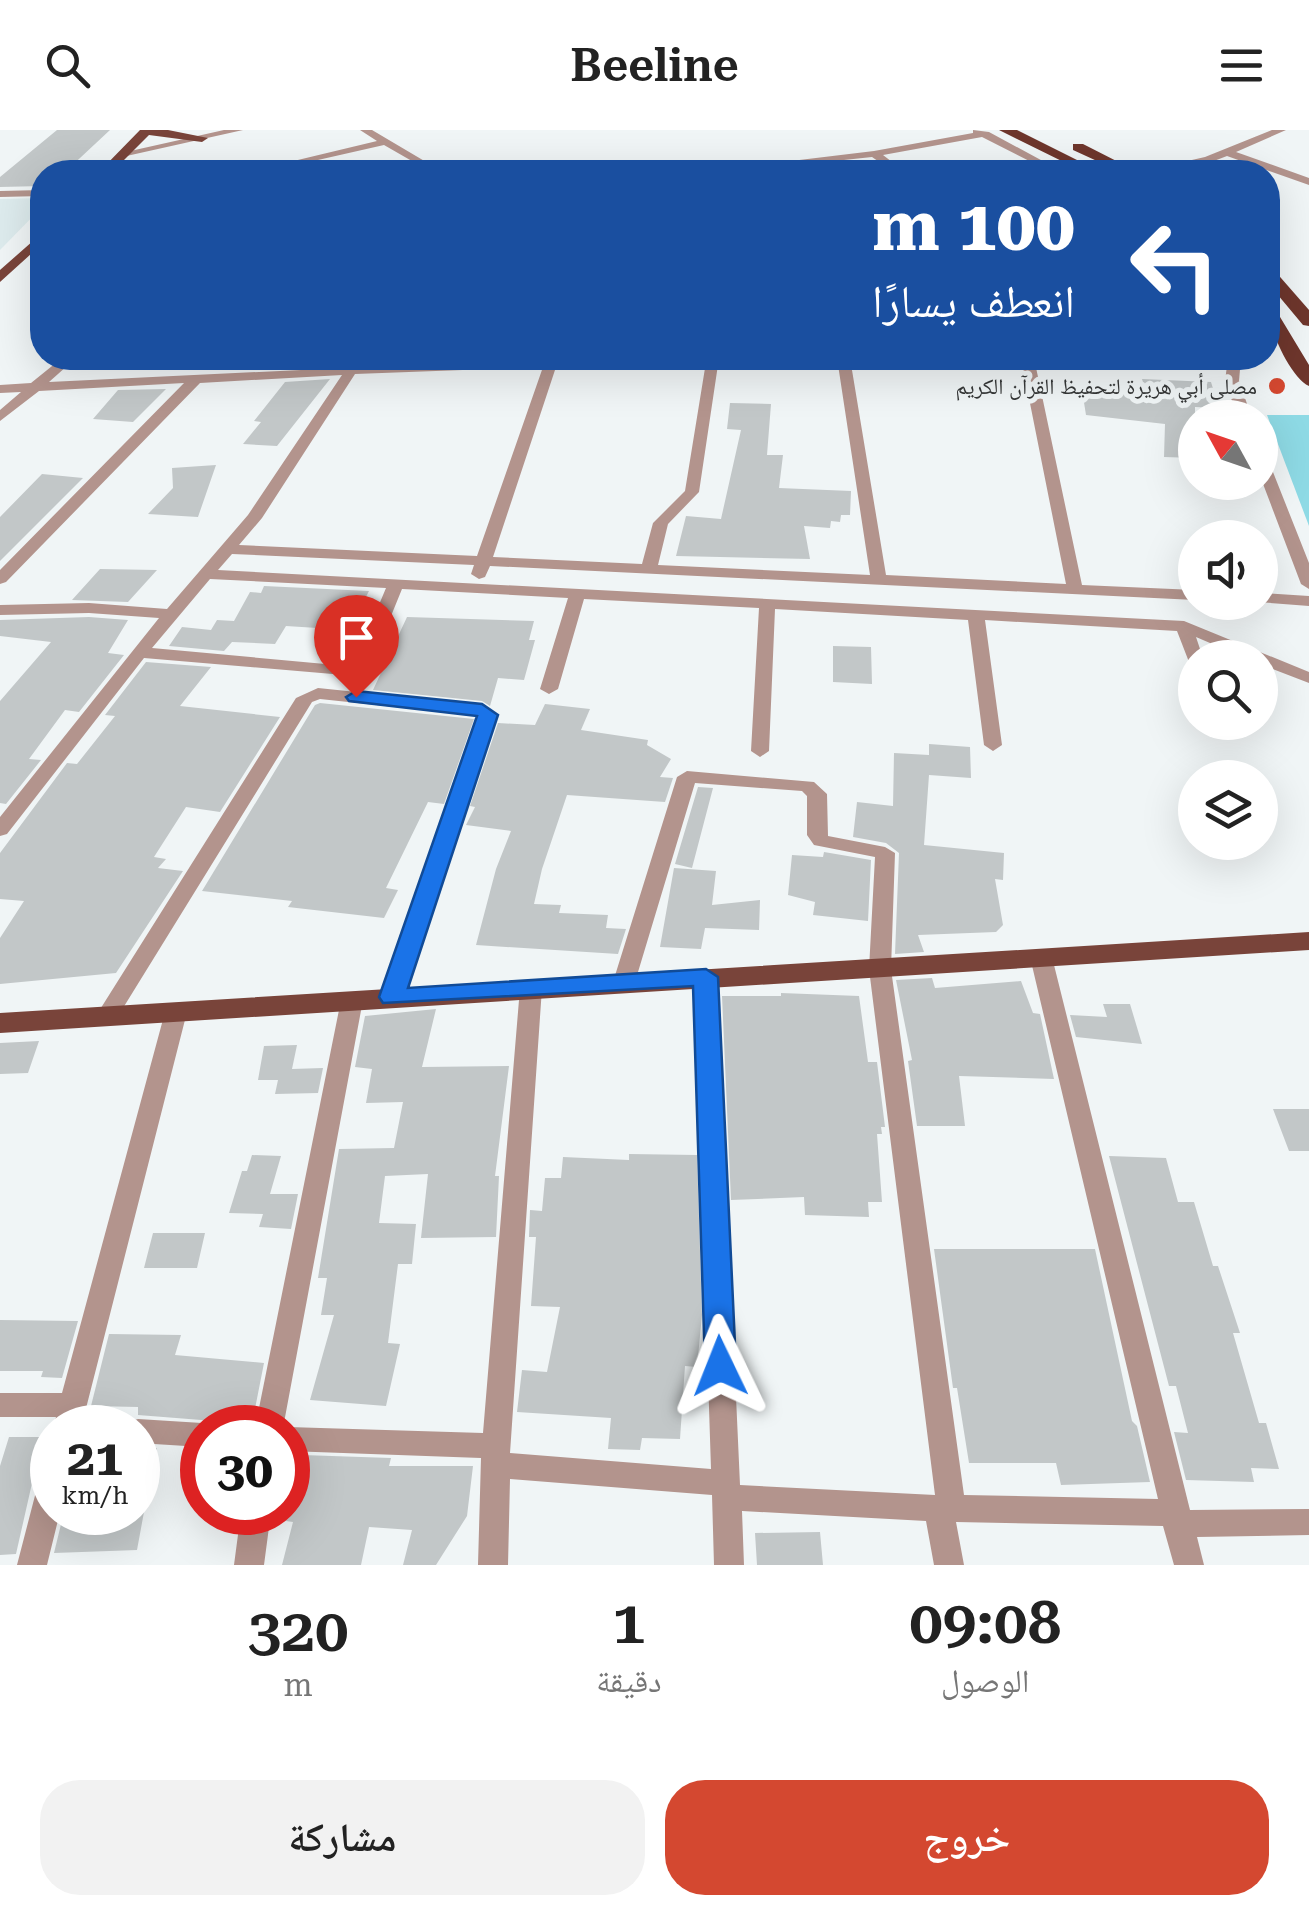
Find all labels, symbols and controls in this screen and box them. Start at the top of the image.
icon: search [40,38,95,93]
icon: menu [1214,38,1269,93]
text: Beeline [570,39,739,92]
text: 100 m [872,185,1075,267]
icon: left [1110,200,1240,330]
text: انعطف يسارًا [872,275,1075,328]
place label: مصلى أبي هريرة لتحفيظ القرآن الكريم [955,373,1257,403]
marker: مصلى أبي هريرة لتحفيظ القرآن الكريم [1266,375,1288,397]
north arrow [1178,400,1278,500]
map controls [1178,400,1278,860]
button: sound [1178,520,1278,620]
pin [314,595,399,698]
icon: arrive [329,610,384,665]
button: search [1178,640,1278,740]
button: layers [1178,760,1278,860]
position arrow [668,1314,772,1418]
speed limit sign: 30 [180,1405,310,1535]
text: 21 [67,1429,123,1487]
text: km/h [62,1481,128,1510]
text: 1 [612,1587,646,1658]
text: 09:08 [909,1587,1061,1658]
text: 320 [248,1595,349,1666]
text: دقيقة [596,1662,661,1700]
text: الوصول [941,1662,1029,1700]
text: m [284,1666,313,1704]
button: مشاركة [40,1780,645,1895]
button: خروج [665,1780,1269,1895]

